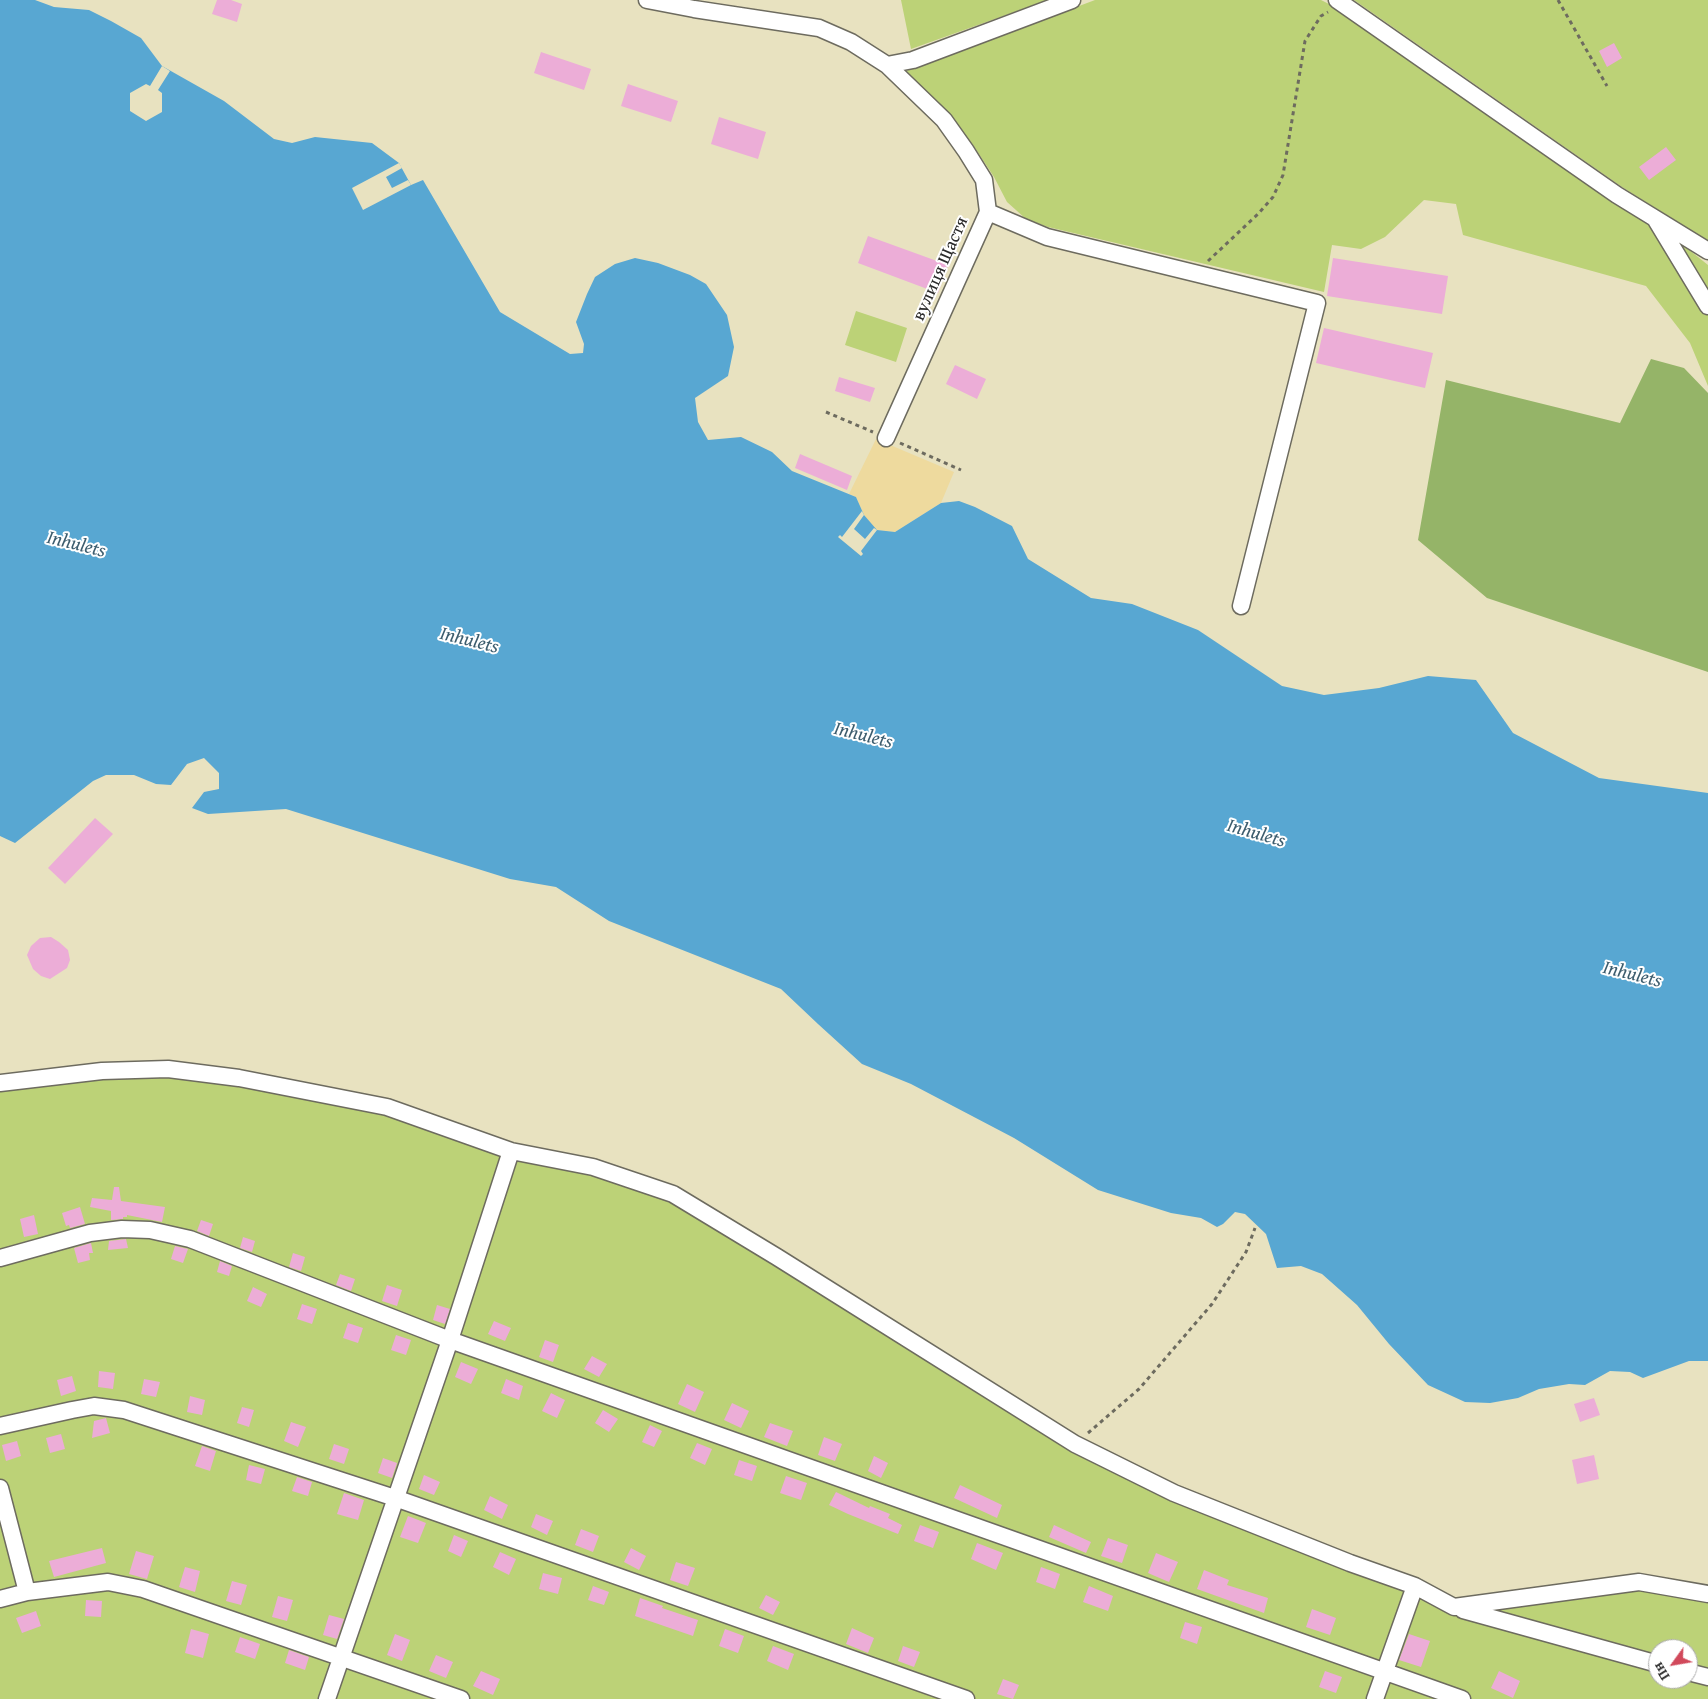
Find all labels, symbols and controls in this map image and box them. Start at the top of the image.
street label: вулиця Щастя [908,214,974,324]
water label: Inhulets [44,527,108,563]
water label: Inhulets [437,623,501,659]
water label: Inhulets [831,718,895,754]
water label: Inhulets [1224,815,1288,853]
water label: Inhulets [1600,957,1664,993]
north arrow [1648,1639,1698,1689]
text: Пн [1648,1658,1674,1684]

